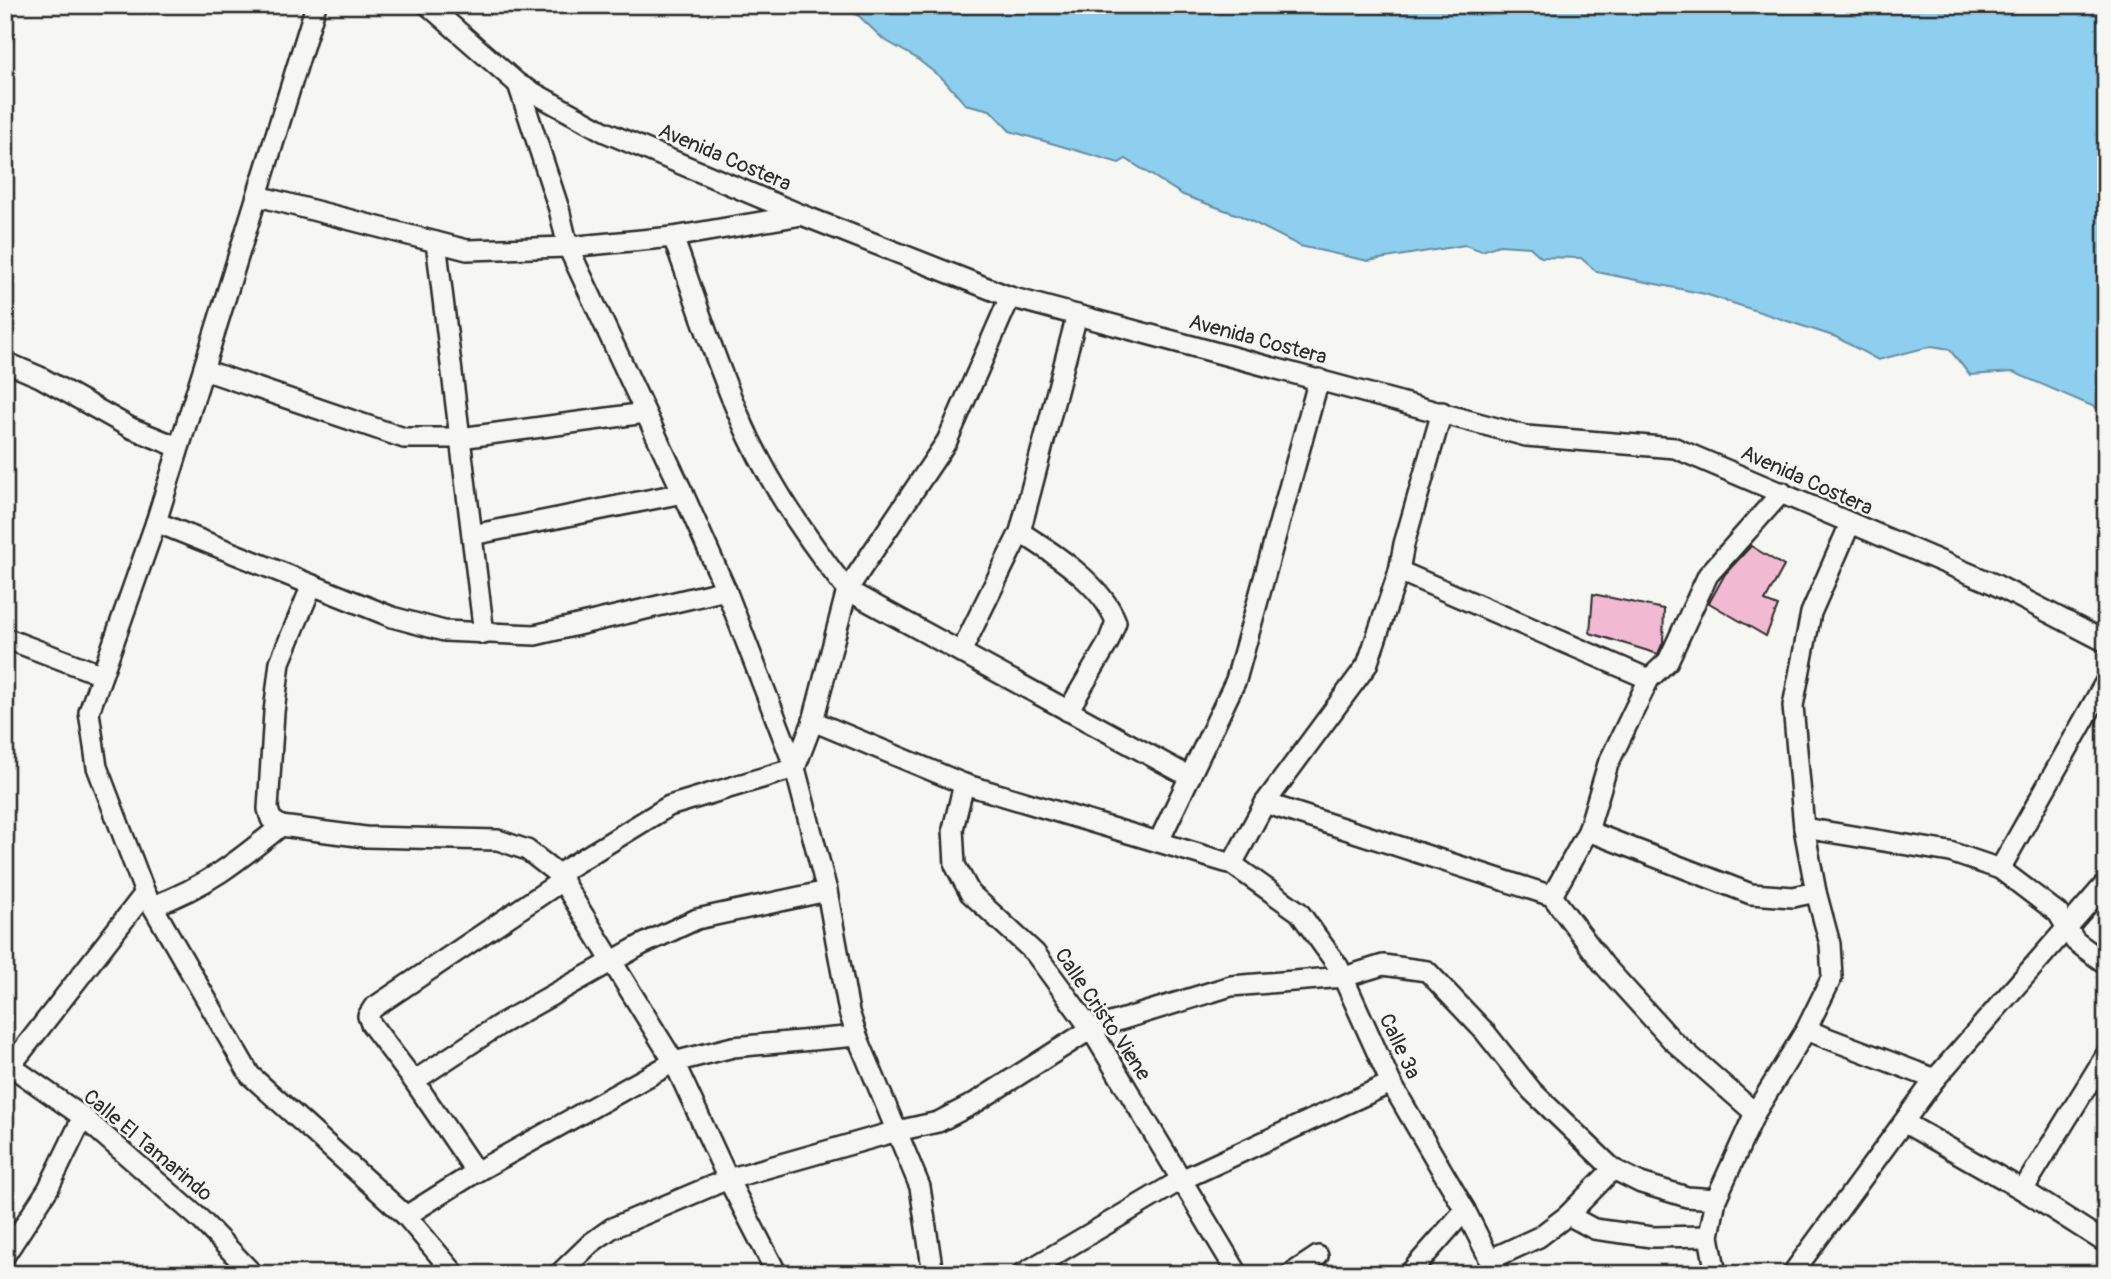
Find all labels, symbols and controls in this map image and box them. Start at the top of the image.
street label: Avenida Costera [654,117,795,198]
street label: Avenida Costera [1186,308,1330,371]
street label: Avenida Costera [1737,439,1877,522]
street label: Calle Cristo Viene [1048,943,1157,1086]
street label: Calle 3ª [1373,1009,1426,1083]
street label: Calle El Tamarindo [77,1083,218,1207]

